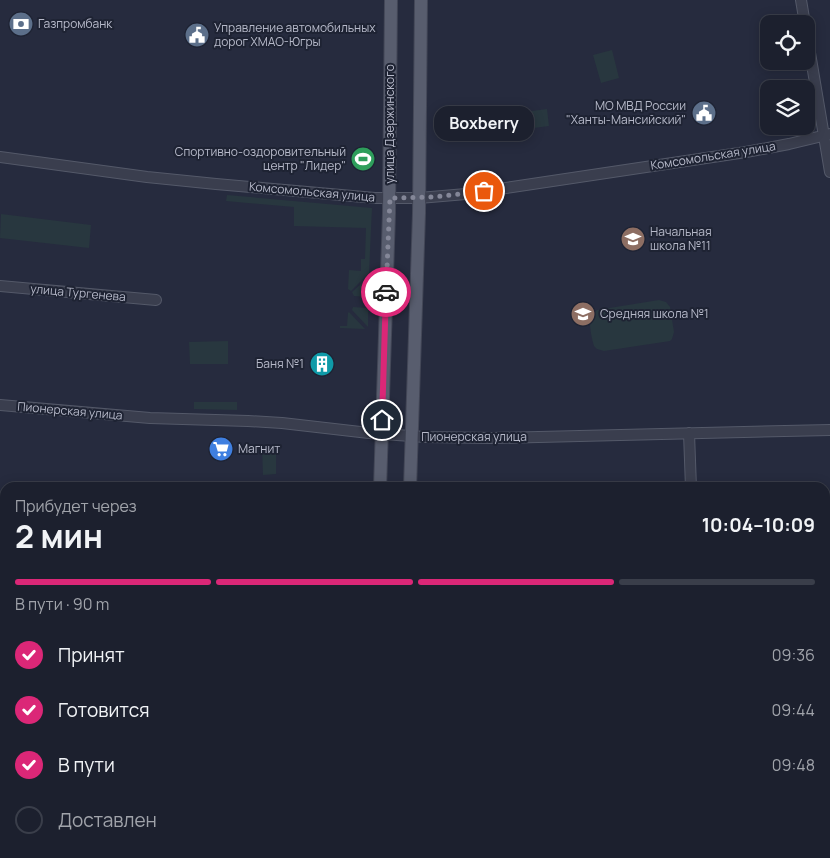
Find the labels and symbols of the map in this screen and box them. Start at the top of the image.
bank icon: Газпромбанк [8,11,34,37]
place label: Газпромбанк [38,15,113,32]
place label: Управление автомобильных дорог ХМАО-Югры [214,19,376,50]
public building icon: Управление автомобильных дорог ХМАО-Югры [184,22,210,48]
street label: улица Дзержинского [381,64,398,184]
place label: МО МВД России "Ханты-Мансийский" [566,97,686,128]
public building icon: МО МВД России "Ханты-Мансийский" [691,100,717,126]
callout: Boxberry [434,106,534,141]
street label: Комсомольская улица [649,137,777,174]
place label: Спортивно-оздоровительный центр "Лидер" [175,143,346,174]
sports icon: Спортивно-оздоровительный центр "Лидер" [350,146,376,172]
pin [463,170,505,212]
street label: Комсомольская улица [248,178,376,205]
place label: Начальная школа №11 [650,223,712,254]
school or university icon: Начальная школа №11 [620,226,646,252]
courier [361,267,411,317]
street label: улица Тургенева [30,280,127,305]
school or university icon: Средняя школа №1 [570,301,596,327]
place label: Средняя школа №1 [600,305,709,322]
building icon: Баня №1 [309,351,335,377]
place label: Баня №1 [256,355,304,372]
street label: Пионерская улица [17,397,123,424]
pin [361,399,403,441]
street label: Пионерская улица [421,428,527,445]
supermarket icon: Магнит [208,436,234,462]
place label: Магнит [238,440,280,457]

